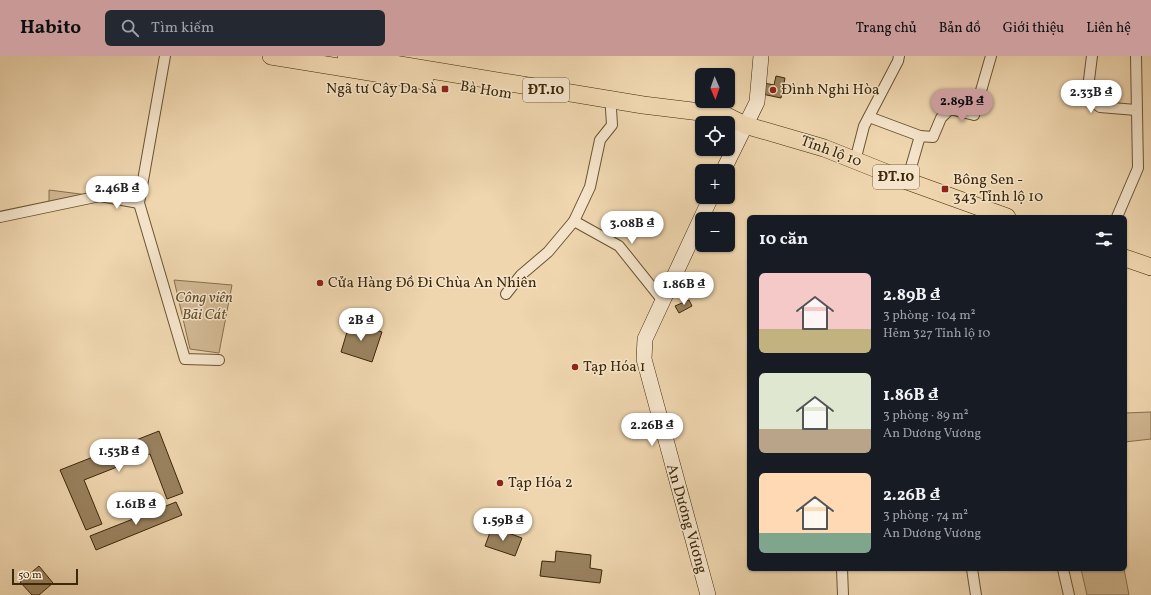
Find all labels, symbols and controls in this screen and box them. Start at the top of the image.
search box [105,10,385,46]
text: Habito [20,15,81,41]
icon: search [119,17,141,39]
text: Tìm kiếm [151,18,214,39]
text: Trang chủ [856,19,917,38]
text: Bản đồ [939,19,981,38]
text: Giới thiệu [1003,19,1064,38]
text: Liên hệ [1086,19,1131,38]
north arrow [695,68,735,108]
map controls [695,68,735,252]
street label: Bà Hom [458,77,514,105]
road number: ĐT.10 [523,78,569,102]
place label: Ngã tư Cây Da Sà [326,79,437,100]
place label: Đình Nghi Hòa [781,80,879,101]
pin: 2.33B ₫ [1054,80,1128,114]
marker: Ngã tư Cây Da Sà [440,84,450,94]
text: 2.33B ₫ [1070,84,1112,102]
marker: Đình Nghi Hòa [768,85,778,95]
pin: 2.89B ₫ [925,89,999,123]
text: 2.89B ₫ [940,93,984,111]
button: locate [695,116,735,156]
street label: Tỉnh lộ 10 [797,131,865,173]
button: + [695,164,735,204]
road number: ĐT.10 [873,165,919,189]
place label: Bông Sen - 343 Tỉnh lộ 10 [953,170,1043,208]
pin: 2.46B ₫ [80,176,154,210]
text: 2.46B ₫ [95,180,139,198]
marker: Bông Sen - 343 Tỉnh lộ 10 [940,184,950,194]
pin: 3.08B ₫ [595,211,669,245]
button: − [695,212,735,252]
text: 3.08B ₫ [610,215,654,233]
text: 10 căn [759,228,808,251]
icon: filters [1093,228,1115,250]
pin: 1.86B ₫ [647,272,721,306]
place label: Cửa Hàng Đồ Đi Chùa An Nhiên [328,273,537,294]
text: 1.86B ₫ [663,276,705,294]
marker: Cửa Hàng Đồ Đi Chùa An Nhiên [315,278,325,288]
text: 2.89B ₫ [883,284,940,307]
park label: Công viên Bãi Cát [175,288,233,326]
icon: home [791,289,839,337]
text: 3 phòng · 104 m² [883,307,976,325]
pin: 2B ₫ [337,308,385,342]
text: 2B ₫ [348,312,374,330]
text: Hẻm 327 Tỉnh lộ 10 [883,325,990,343]
place label: Tạp Hóa 1 [583,357,646,378]
marker: Tạp Hóa 1 [570,362,580,372]
text: 1.86B ₫ [883,384,938,407]
icon: home [791,389,839,437]
text: 3 phòng · 89 m² [883,407,969,425]
pin: 2.26B ₫ [615,413,689,447]
text: 2.26B ₫ [630,417,674,435]
text: An Dương Vương [883,425,981,443]
pin: 1.53B ₫ [82,439,156,473]
text: 1.53B ₫ [99,443,139,461]
street label: An Dương Vương [660,462,712,577]
place label: Tạp Hóa 2 [508,473,573,494]
marker: Tạp Hóa 2 [495,478,505,488]
text: 2.26B ₫ [883,484,940,507]
icon: home [791,489,839,537]
pin: 1.61B ₫ [99,492,173,526]
text: 1.61B ₫ [116,496,156,514]
text: 3 phòng · 74 m² [883,507,968,525]
pin: 1.59B ₫ [466,508,540,542]
text: 1.59B ₫ [482,512,524,530]
text: An Dương Vương [883,525,981,543]
scale bar [12,567,78,586]
text: 50 m [18,568,42,583]

